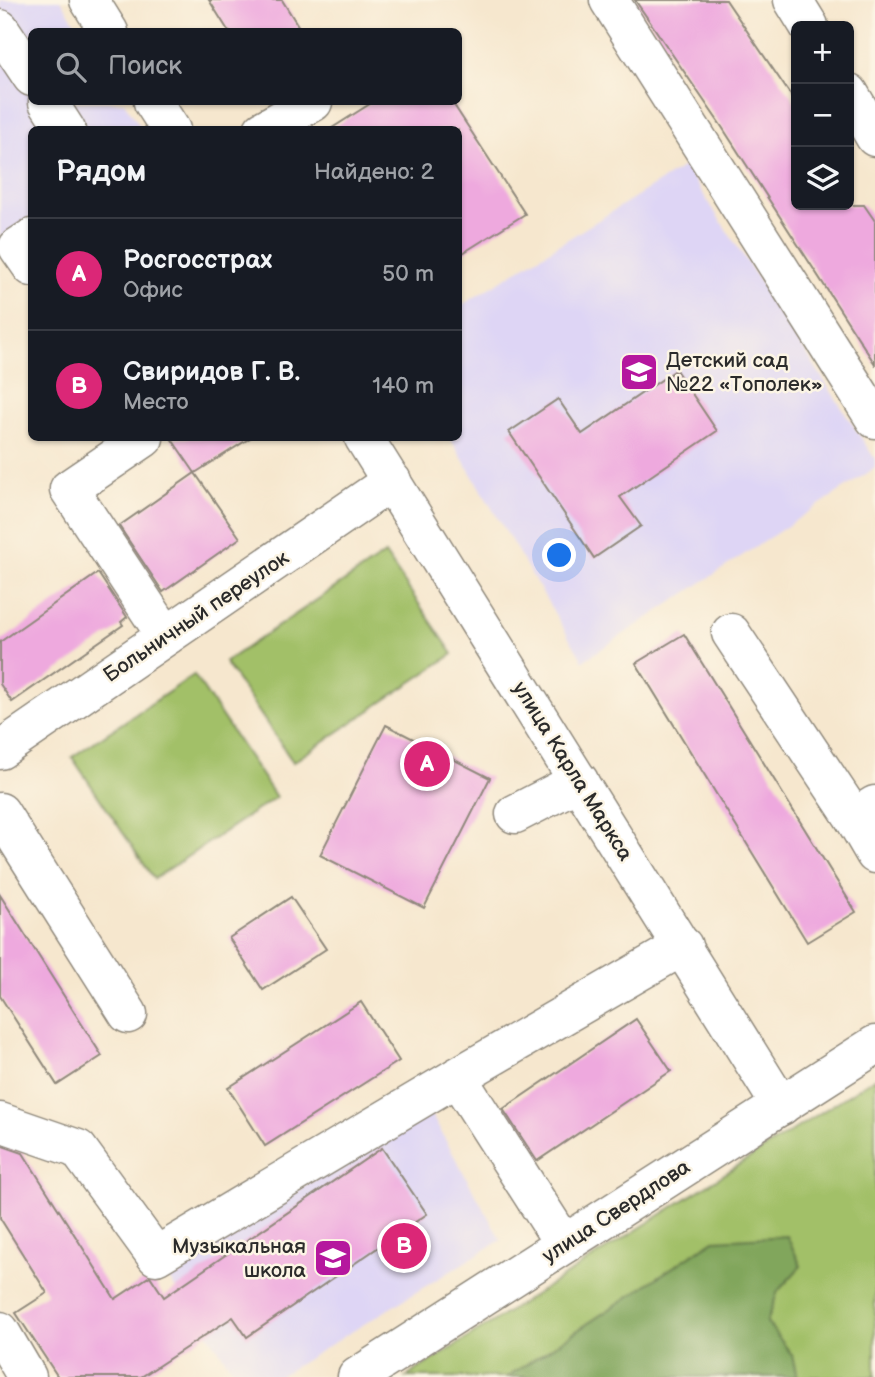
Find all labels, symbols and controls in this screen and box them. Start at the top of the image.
map controls [791,21,854,210]
button: + [791,21,854,84]
search box [28,28,462,105]
icon: search [52,48,90,86]
text: Поиск [108,51,182,82]
button: − [791,84,854,147]
button: layers [791,147,854,210]
text: Рядом [56,154,146,190]
text: Найдено: 2 [314,158,434,186]
text: Росгосстрах [123,245,272,276]
text: A [72,260,86,288]
text: 50 m [382,260,434,288]
text: Офис [123,276,183,304]
place label: Детский сад №22 «Тополек» [666,348,823,397]
school or university icon: Детский сад №22 «Тополек» [618,351,660,393]
text: Свиридов Г. В. [123,357,300,388]
text: B [71,372,87,400]
text: 140 m [372,372,434,400]
text: Место [123,388,189,416]
your location [542,538,576,572]
street label: Больничный переулок [99,545,294,688]
street label: улица Карла Маркса [507,677,638,866]
pin: A [404,738,450,790]
street label: улица Свердлова [538,1154,695,1268]
pin: B [381,1220,427,1272]
place label: Музыкальная школа [172,1234,307,1283]
school or university icon: Музыкальная школа [312,1237,354,1279]

